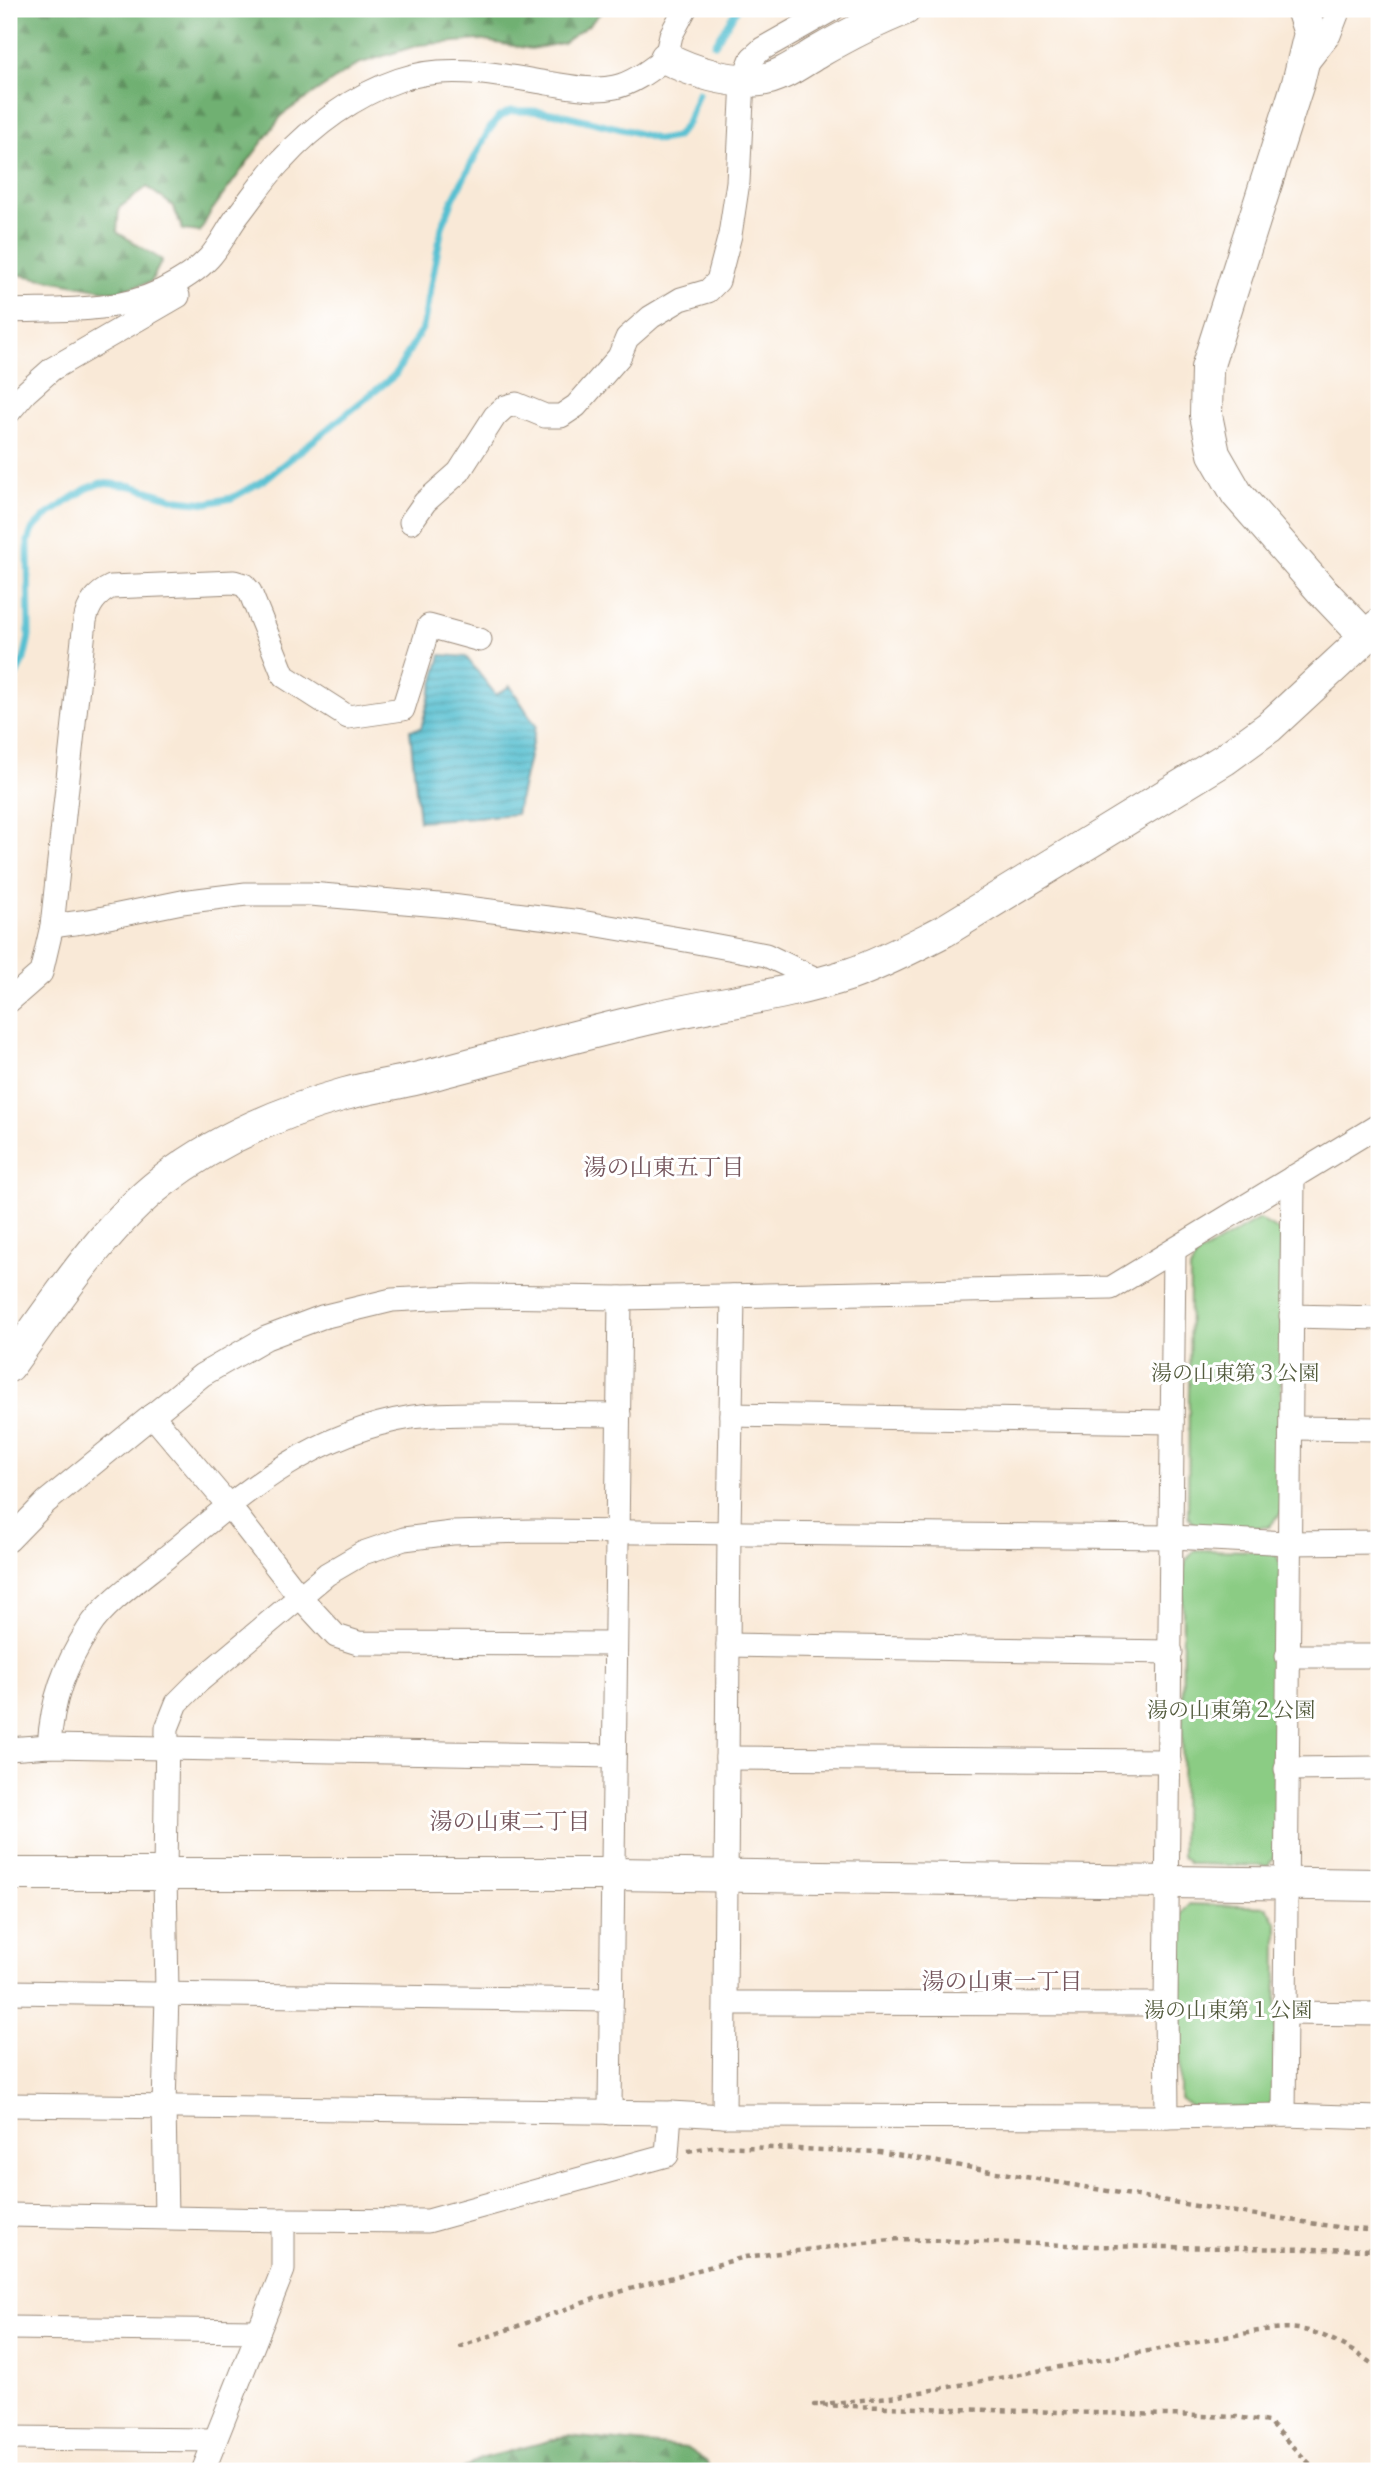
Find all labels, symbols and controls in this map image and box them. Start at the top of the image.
district label: 湯の山東五丁目 [584,1153,745,1181]
park label: 湯の山東第３公園 [1151,1360,1319,1385]
park label: 湯の山東第２公園 [1147,1697,1315,1722]
district label: 湯の山東二丁目 [430,1807,591,1835]
district label: 湯の山東一丁目 [922,1967,1083,1995]
park label: 湯の山東第１公園 [1144,1997,1312,2022]

